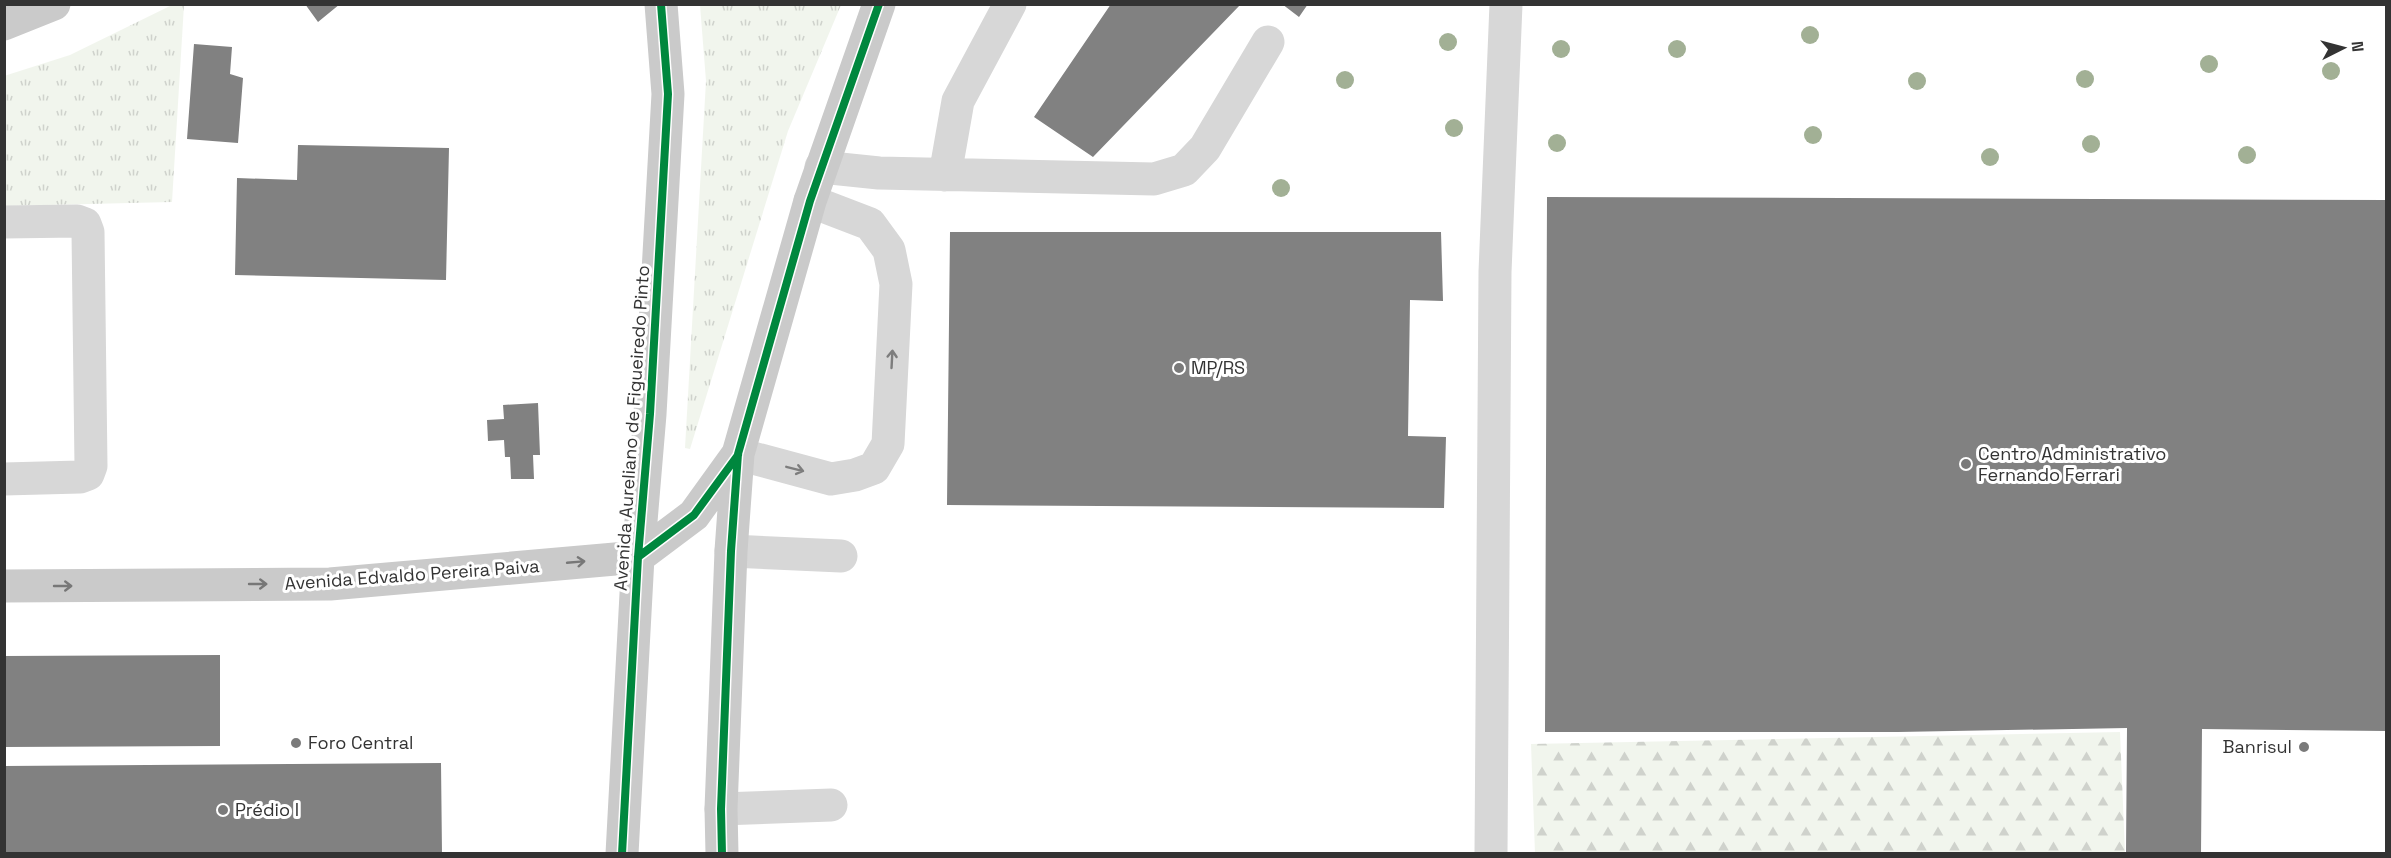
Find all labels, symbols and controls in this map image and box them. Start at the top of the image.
north arrow [2313,18,2373,78]
text: N [2346,40,2368,53]
street label: Avenida Aureliano de Figueiredo Pinto [609,264,654,592]
one-way arrow [887,350,898,370]
place label: MP/RS [1191,356,1245,379]
marker: MP/RS [1172,361,1186,375]
place label: Centro Administrativo Fernando Ferrari [1978,442,2166,486]
marker: Centro Administrativo Fernando Ferrari [1959,457,1973,471]
one-way arrow [785,463,804,475]
street label: Avenida Edvaldo Pereira Paiva [284,554,540,595]
one-way arrow [566,556,586,567]
one-way arrow [247,579,267,590]
one-way arrow [52,580,72,592]
place label: Foro Central [308,731,413,754]
place label: Banrisul [2223,735,2292,758]
marker: Foro Central [289,736,303,750]
marker: Banrisul [2297,740,2311,754]
place label: Prédio I [235,798,299,821]
marker: Prédio I [216,803,230,817]

